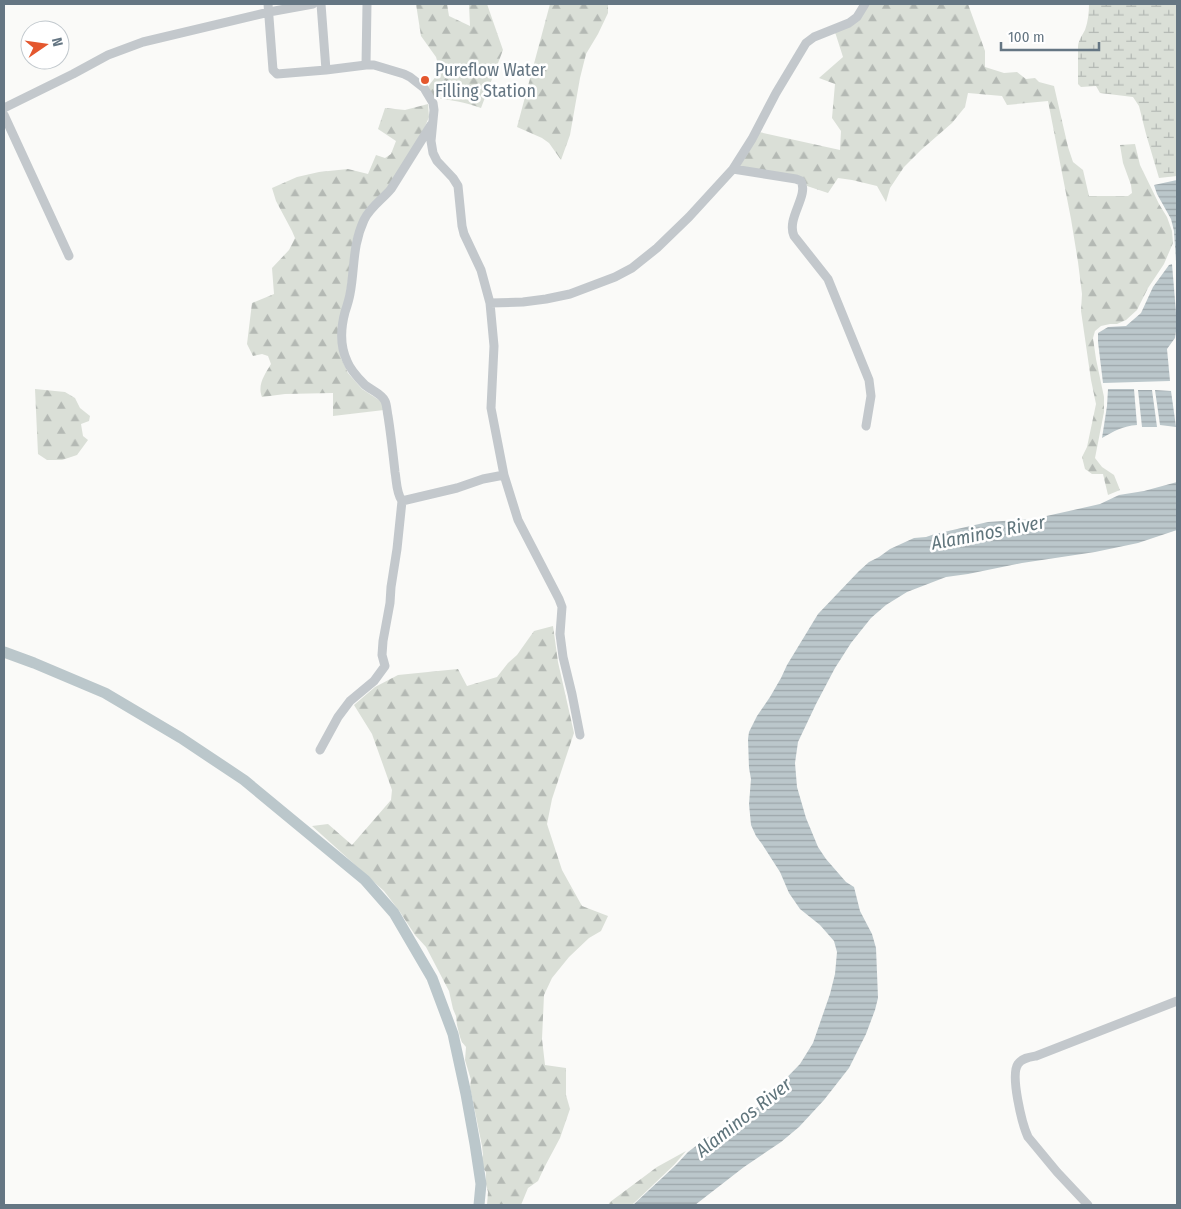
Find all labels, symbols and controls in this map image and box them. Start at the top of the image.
north arrow [20,20,70,70]
scale bar [1001,20,1098,52]
text: 100 m [1008,28,1045,46]
text: N [48,36,66,48]
place label: Pureflow Water Filling Station [435,59,547,102]
marker: Pureflow Water Filling Station [419,74,431,86]
water label: Alaminos River [928,510,1048,555]
water label: Alaminos River [690,1072,797,1163]

